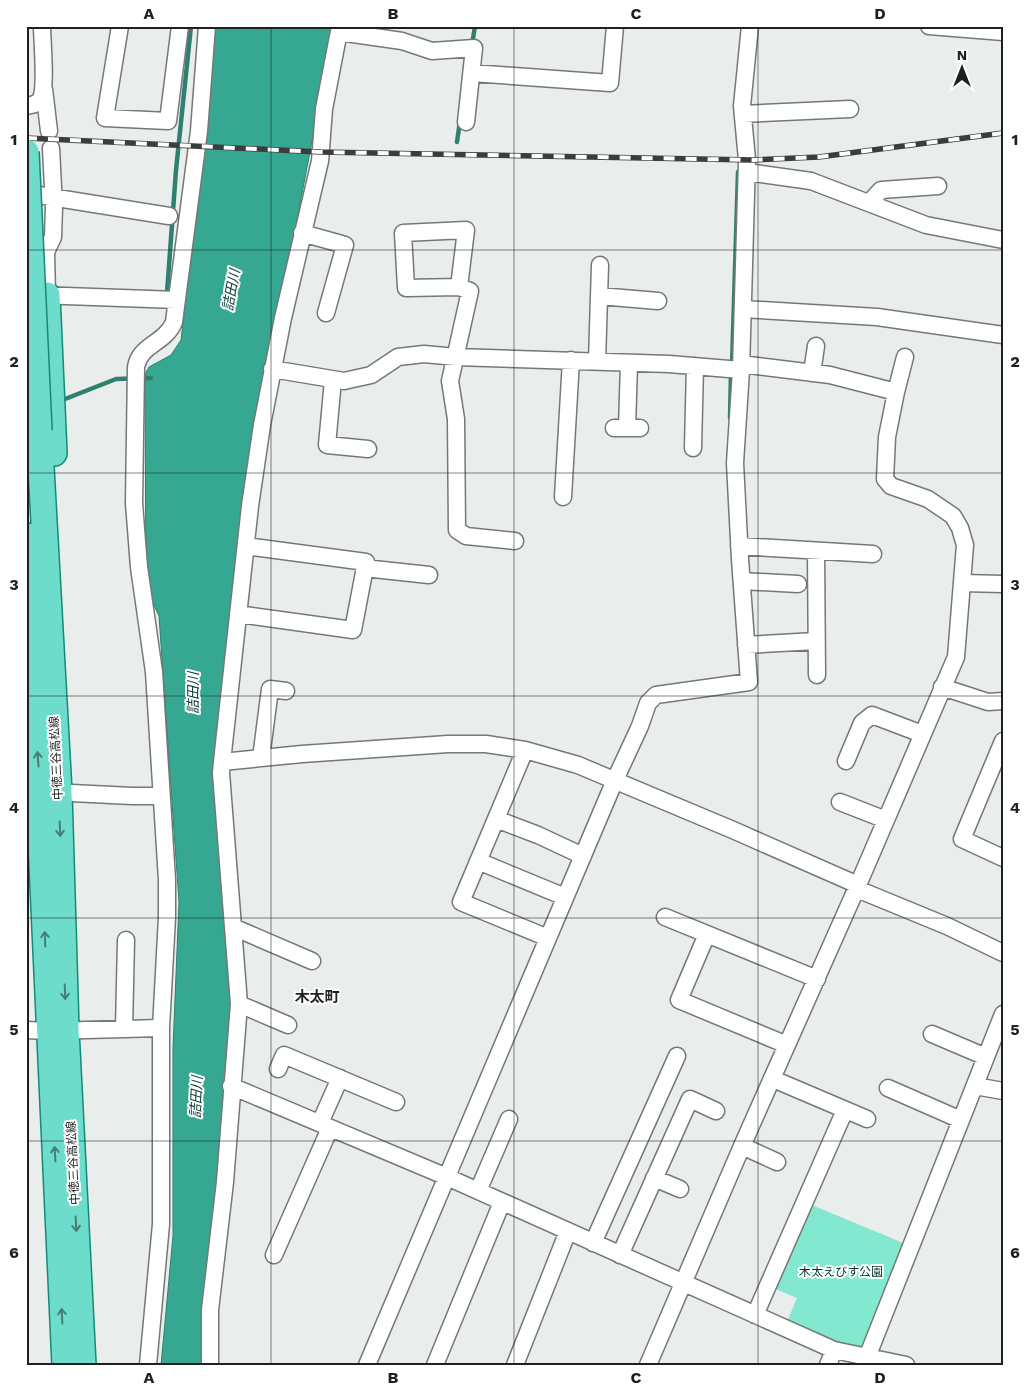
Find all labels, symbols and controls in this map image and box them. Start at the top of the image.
text: A [144,4,155,23]
text: B [388,4,399,23]
text: C [631,4,642,23]
text: D [874,4,886,23]
north arrow [936,42,986,92]
text: N [957,47,967,63]
text: 1 [11,130,17,149]
text: 1 [1012,130,1018,149]
water label: 詰田川 [219,266,243,312]
text: 2 [9,352,19,371]
text: 2 [1010,352,1020,371]
text: 3 [9,575,19,594]
text: 3 [1010,575,1020,594]
water label: 詰田川 [185,670,201,714]
street label: 中徳三谷高松線 [47,716,65,800]
one-way arrow [33,751,42,767]
text: 4 [9,798,19,817]
text: 4 [1010,798,1020,817]
one-way arrow [55,820,65,837]
one-way arrow [41,931,50,947]
one-way arrow [60,983,70,999]
district label: 木太町 [294,988,340,1006]
text: 5 [9,1020,19,1039]
text: 5 [1010,1020,1020,1039]
water label: 詰田川 [187,1074,205,1118]
street label: 中徳三谷高松線 [64,1121,82,1205]
one-way arrow [50,1146,59,1162]
one-way arrow [72,1216,81,1232]
text: 6 [9,1243,19,1262]
text: 6 [1010,1243,1020,1262]
park label: 木太えびす公園 [799,1265,883,1279]
one-way arrow [58,1308,67,1324]
text: A [144,1368,155,1387]
text: B [388,1368,399,1387]
text: C [631,1368,642,1387]
text: D [874,1368,886,1387]

